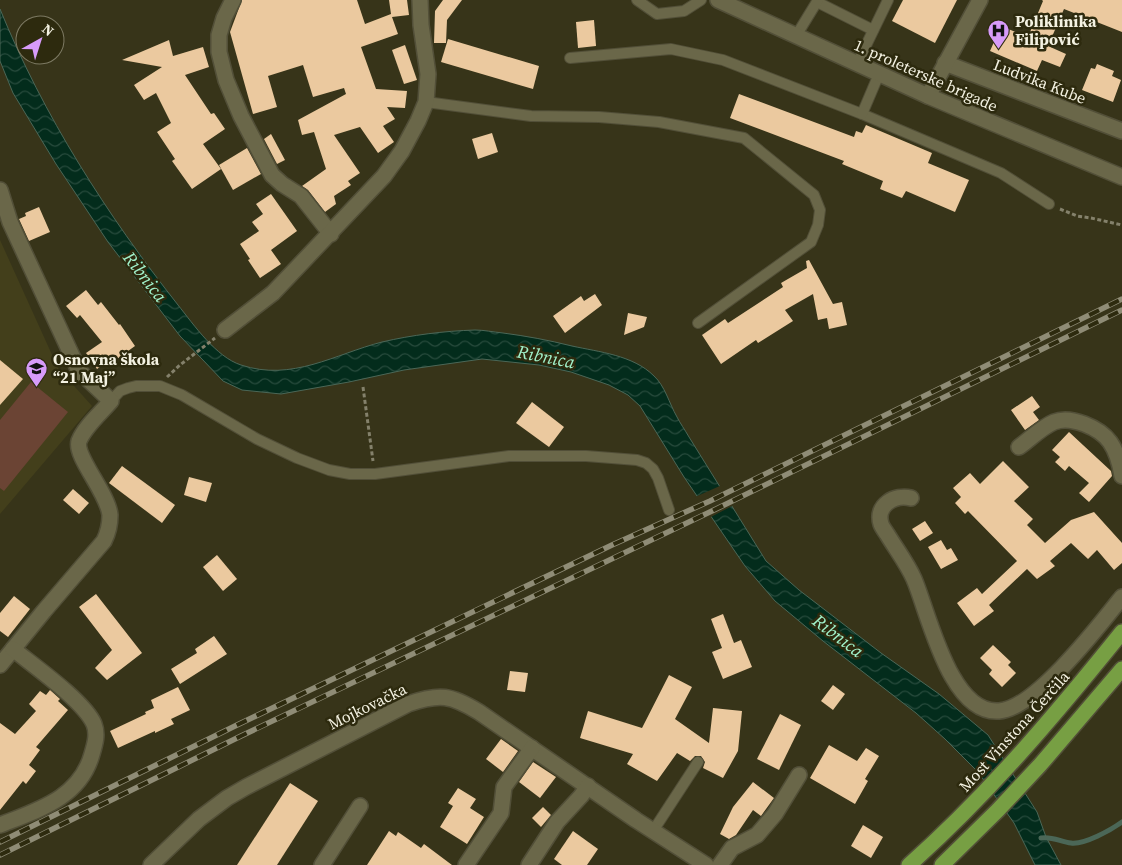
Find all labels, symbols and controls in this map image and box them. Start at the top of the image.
place label: Poliklinika Filipović [1015,10,1097,50]
north arrow [15,15,65,65]
hospital icon: Poliklinika Filipović [987,18,1011,49]
text: N [38,19,58,41]
street label: 1. proleterske brigade [851,33,1001,117]
street label: Ludvika Kube [990,53,1090,109]
water label: Ribnica [117,245,174,308]
water label: Ribnica [514,338,578,374]
place label: Osnovna škola “21 Maj” [53,348,160,388]
school or university icon: Osnovna škola “21 Maj” [25,356,49,387]
water label: Ribnica [807,608,870,663]
street label: Most Vinstona Čerčila [954,665,1075,796]
street label: Mojkovačka [324,677,411,735]

